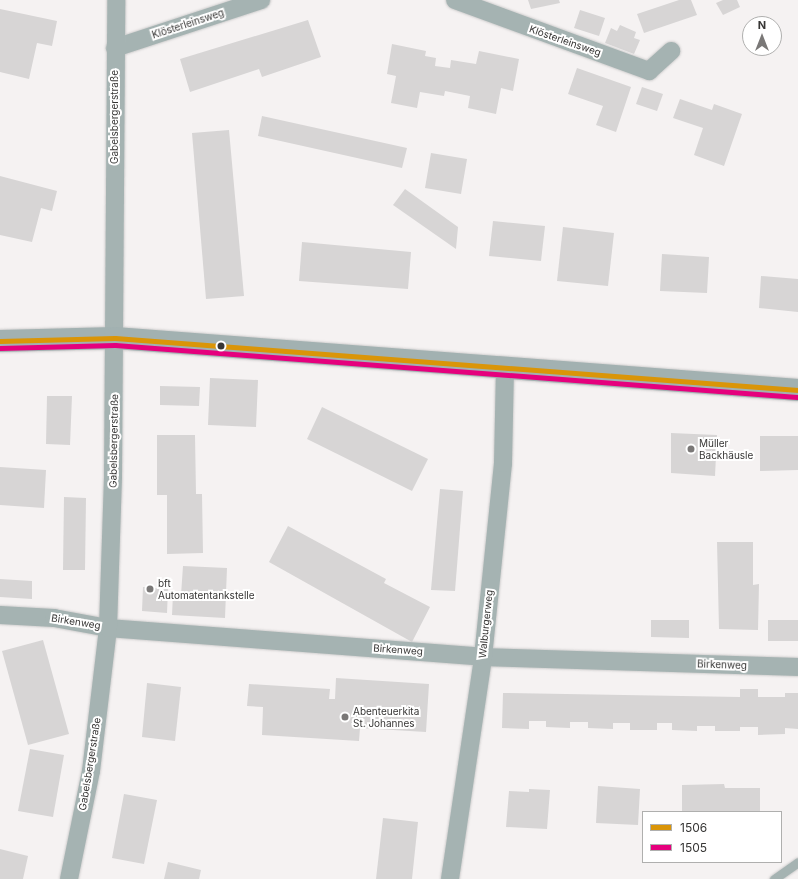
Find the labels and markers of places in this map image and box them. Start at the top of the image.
unlabelled marker [216,341,226,351]
place label: Müller Backhäusle [699,437,753,460]
marker: Müller Backhäusle [686,444,696,454]
place label: bft Automatentankstelle [158,577,255,600]
marker: bft Automatentankstelle [145,584,155,594]
place label: Abenteuerkita St. Johannes [353,705,419,728]
marker: Abenteuerkita St. Johannes [340,712,350,722]

